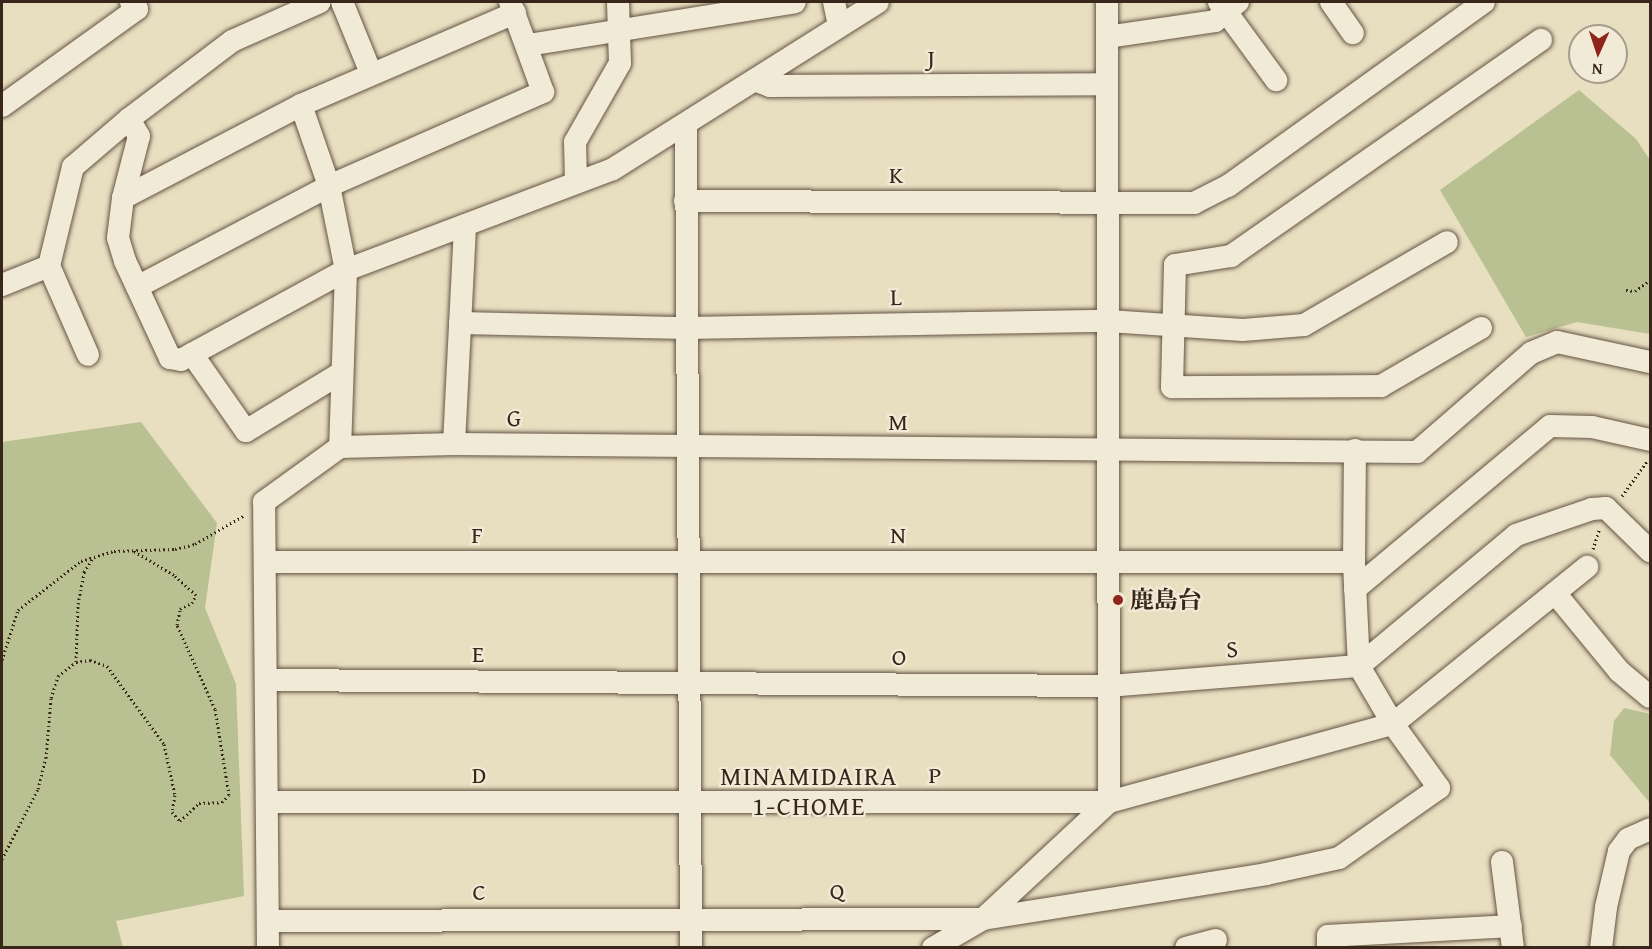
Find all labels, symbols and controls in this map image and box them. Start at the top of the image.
north arrow [1568,24,1628,84]
street label: J [927,44,935,72]
text: N [1591,58,1603,82]
street label: K [889,161,903,189]
street label: L [890,283,902,311]
street label: G [507,403,521,433]
street label: M [888,408,908,436]
street label: F [471,521,483,549]
street label: N [890,521,906,549]
place label: 鹿島台 [1130,586,1202,614]
marker: 鹿島台 [1111,593,1125,607]
street label: S [1225,634,1239,664]
street label: E [472,640,484,668]
street label: O [892,643,906,671]
district label: MINAMIDAIRA 1-CHOME [720,760,898,822]
street label: D [472,761,486,789]
street label: P [929,761,941,789]
street label: Q [830,877,844,905]
street label: C [472,878,486,906]

